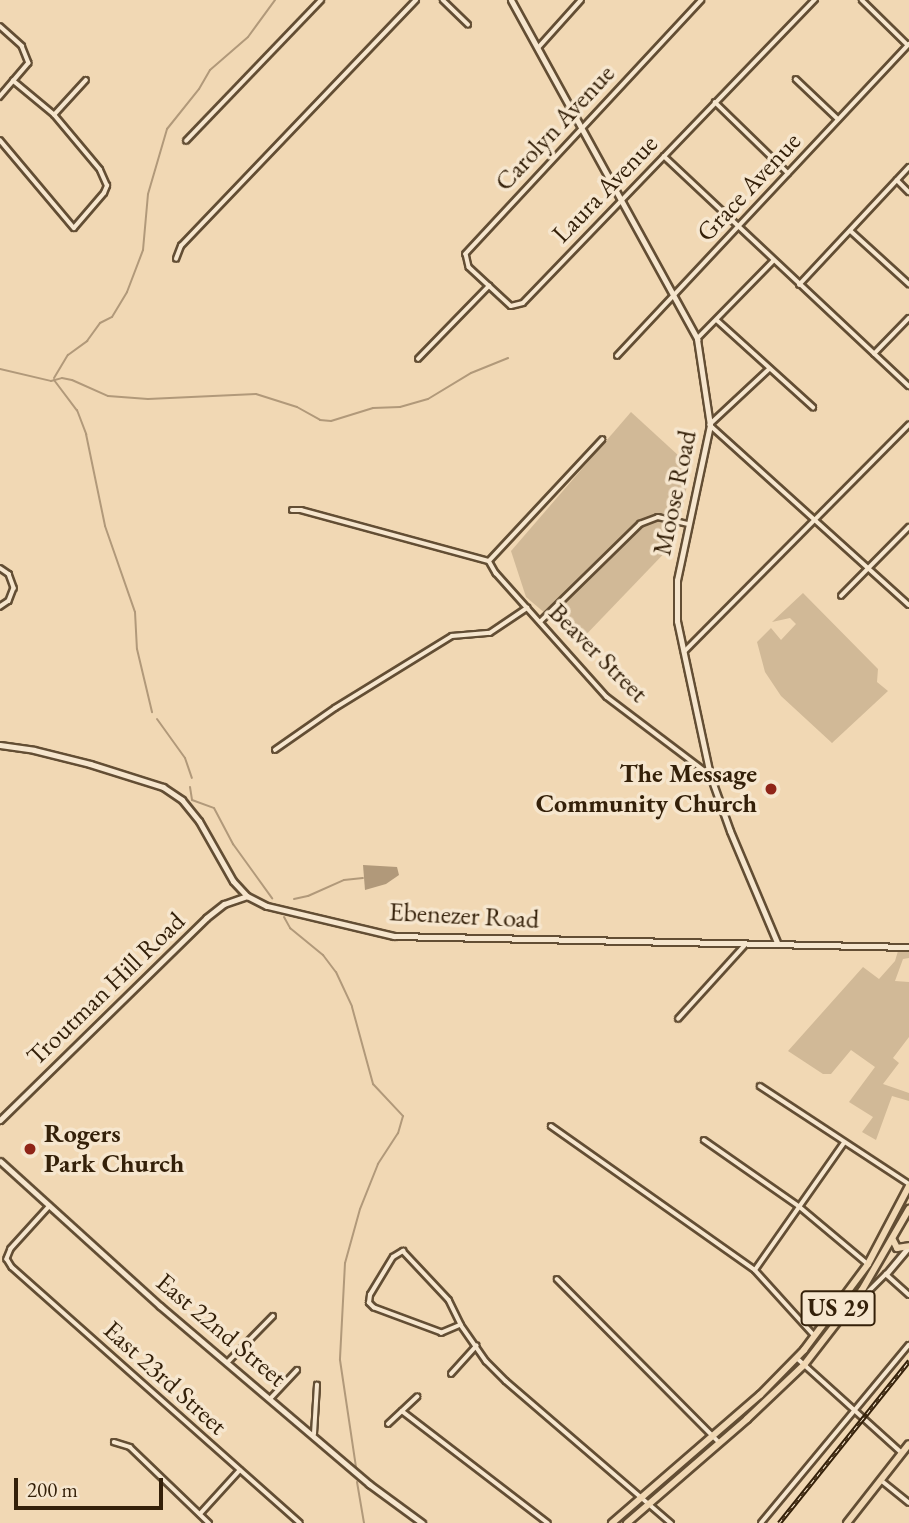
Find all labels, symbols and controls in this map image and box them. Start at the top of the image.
street label: Carolyn Avenue [489,58,621,198]
street label: Grace Avenue [691,126,807,248]
street label: Laura Avenue [546,128,664,250]
street label: Moose Road [647,428,703,558]
street label: Beaver Street [542,597,654,709]
place label: The Message Community Church [536,758,757,820]
marker: The Message Community Church [763,781,779,797]
street label: Ebenezer Road [388,896,540,936]
street label: Troutman Hill Road [21,906,191,1072]
place label: Rogers Park Church [44,1118,184,1180]
marker: Rogers Park Church [22,1141,38,1157]
street label: East 22nd Street [150,1267,292,1393]
road number: US 29 [800,1288,876,1328]
street label: East 23rd Street [97,1314,233,1442]
scale bar [18,1464,166,1508]
text: 200 m [27,1476,78,1503]

